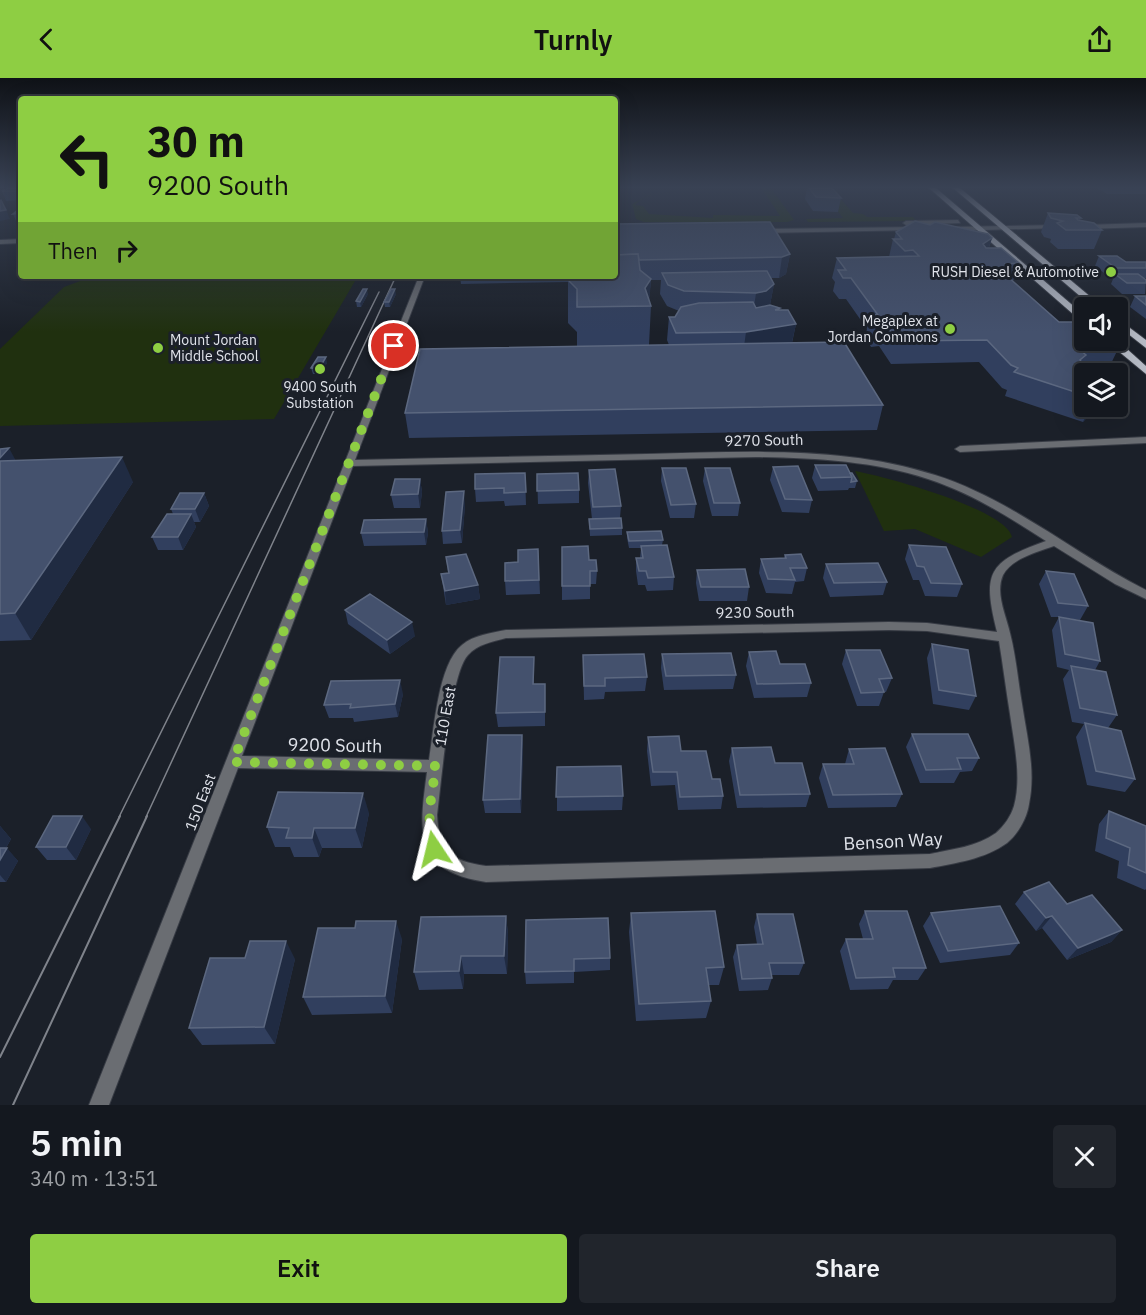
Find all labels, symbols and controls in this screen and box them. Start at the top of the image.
text: Turnly [534,22,612,57]
icon: back [30,23,63,56]
icon: share [1083,23,1116,56]
text: 30 m [147,114,245,169]
icon: left [48,120,126,198]
text: 9200 South [147,167,289,202]
icon: right [110,234,143,267]
text: Then [48,236,98,265]
place label: RUSH Diesel & Automotive [932,263,1099,281]
marker: RUSH Diesel & Automotive [1104,265,1118,279]
map controls [1074,297,1128,417]
button: sound [1074,297,1128,351]
place label: Megaplex at Jordan Commons [828,312,938,346]
pin [368,320,419,371]
marker: Megaplex at Jordan Commons [943,322,957,336]
icon: arrive [377,329,410,362]
place label: Mount Jordan Middle School [170,331,259,365]
marker: Mount Jordan Middle School [151,341,165,355]
marker: 9400 South Substation [313,362,327,376]
button: layers [1074,363,1128,417]
place label: 9400 South Substation [283,378,357,412]
street label: 9270 South [724,430,804,450]
street label: 9230 South [715,602,795,622]
street label: 110 East [430,685,460,747]
street label: 9200 South [287,733,383,757]
street label: 150 East [180,771,220,833]
position arrow [402,817,466,881]
street label: Benson Way [843,827,943,855]
text: 5 min [30,1119,123,1166]
button: close [1053,1125,1116,1188]
text: 340 m · 13:51 [30,1165,158,1192]
button: Exit [30,1234,567,1303]
button: Share [579,1234,1116,1303]

